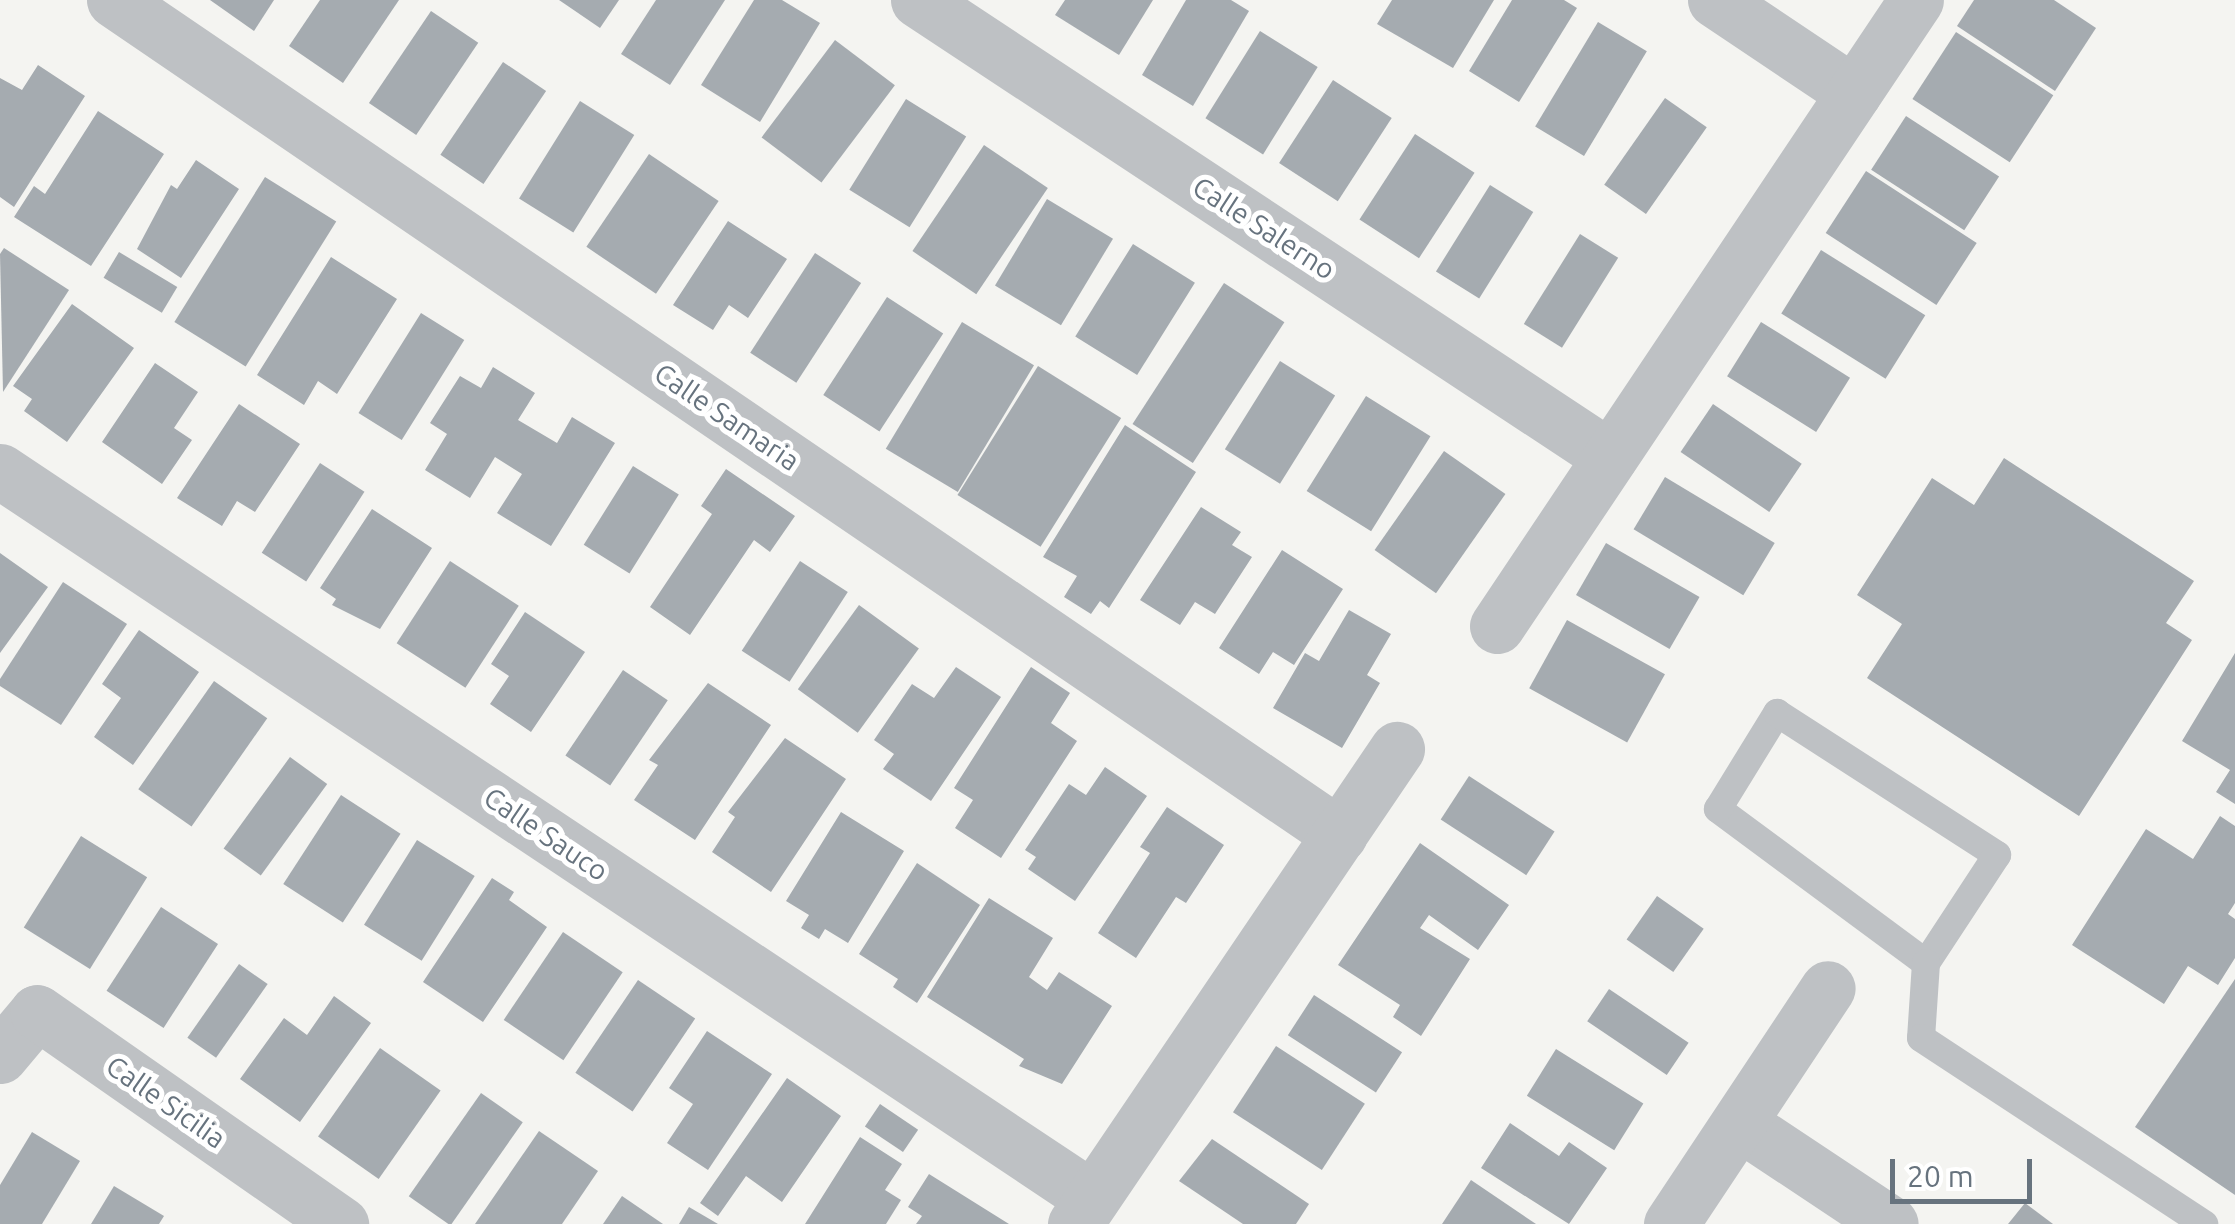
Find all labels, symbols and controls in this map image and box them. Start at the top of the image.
street label: Calle Salerno [1187,170,1341,286]
street label: Calle Samaria [648,356,806,478]
street label: Calle Sauco [478,780,614,888]
street label: Calle Sicilia [100,1049,232,1155]
scale bar [1895,1139,2038,1201]
text: 20 m [1907,1159,1974,1193]

